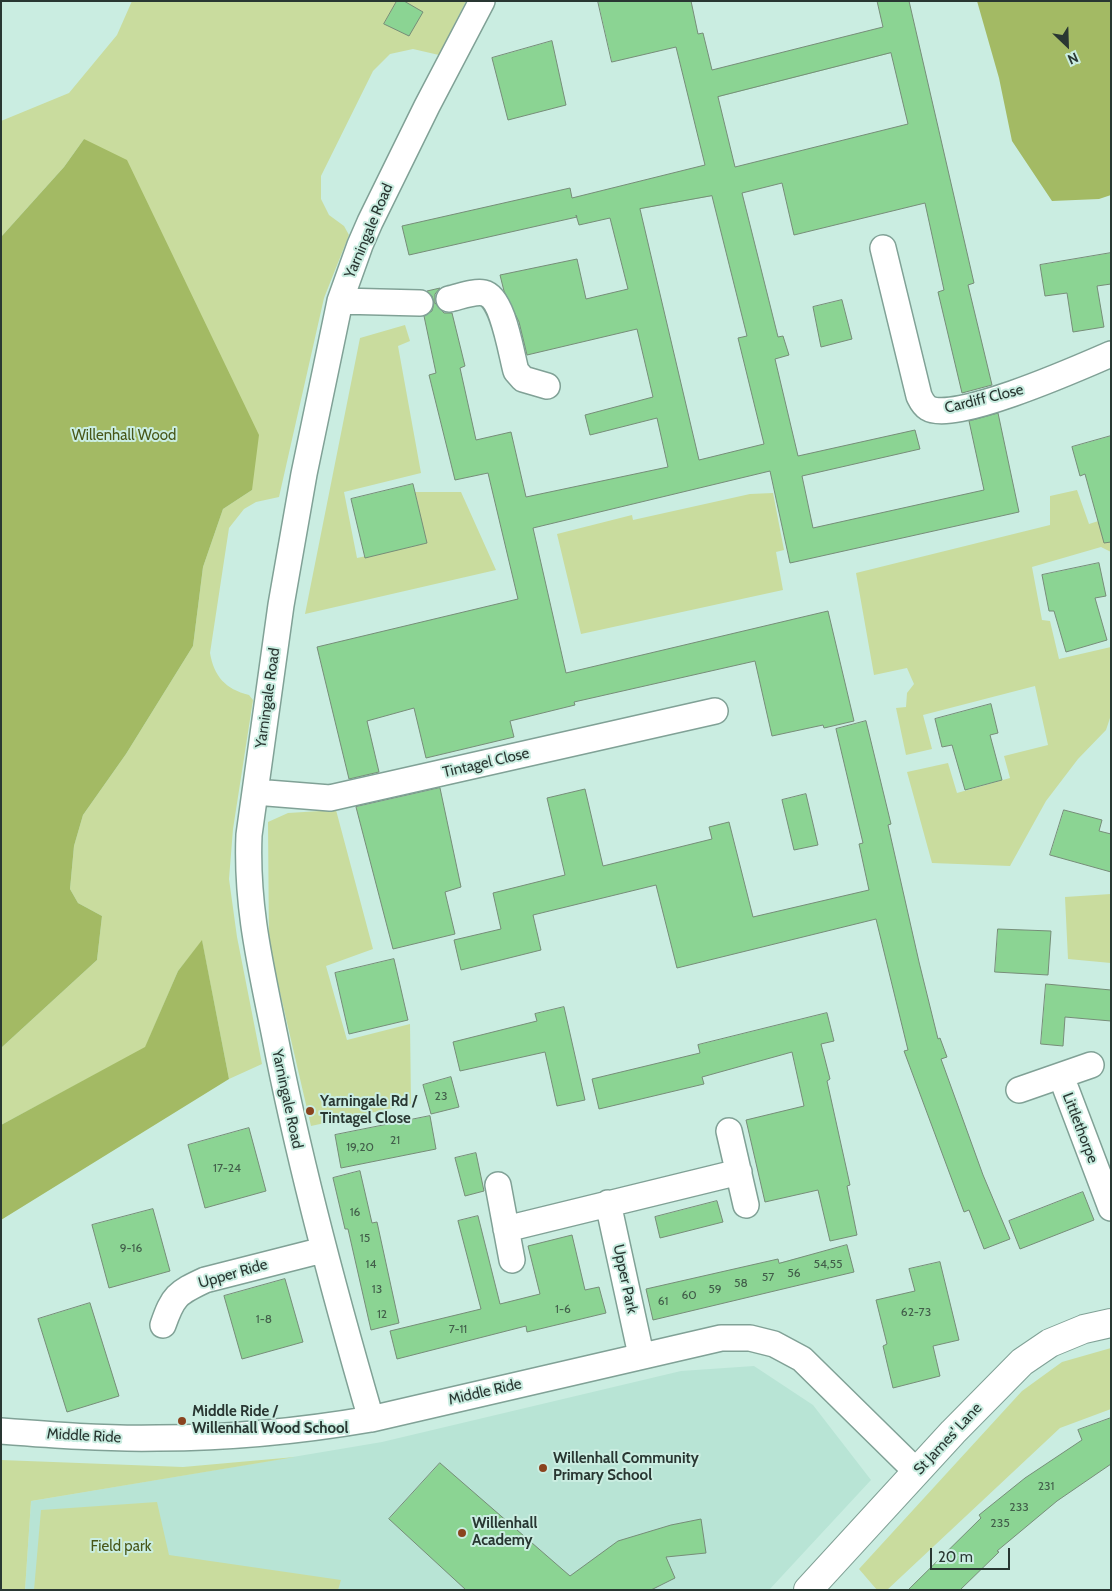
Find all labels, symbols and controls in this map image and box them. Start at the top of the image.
north arrow [1042,20,1092,70]
text: N [1065,48,1081,69]
street label: Yarningale Road [341,181,397,281]
street label: Cardiff Close [943,381,1025,417]
park label: Willenhall Wood [72,427,176,445]
street label: Yarningale Road [252,647,284,749]
street label: Tintagel Close [441,744,531,782]
street label: Yarningale Road [268,1048,306,1150]
house number: 23 [435,1089,447,1103]
street label: Littlethorpe [1058,1090,1102,1166]
place label: Yarningale Rd / Tintagel Close [320,1093,417,1128]
marker: Yarningale Rd / Tintagel Close [304,1105,316,1117]
house number: 21 [390,1133,400,1147]
house number: 19,20 [346,1140,374,1154]
house number: 17-24 [213,1161,241,1175]
house number: 16 [350,1205,360,1219]
house number: 15 [360,1231,370,1245]
house number: 9-16 [120,1241,142,1255]
street label: Upper Park [609,1243,641,1315]
street label: Upper Ride [196,1256,270,1292]
house number: 14 [366,1257,376,1271]
house number: 54,55 [814,1257,842,1271]
house number: 56 [787,1266,801,1280]
house number: 57 [762,1270,774,1284]
house number: 58 [734,1276,748,1290]
house number: 13 [372,1282,382,1296]
house number: 59 [708,1282,722,1296]
house number: 60 [681,1288,697,1302]
house number: 61 [658,1294,668,1308]
house number: 1-6 [555,1302,571,1316]
house number: 62-73 [901,1305,931,1319]
house number: 12 [377,1307,387,1321]
house number: 1-8 [256,1312,272,1326]
house number: 7-11 [449,1322,467,1336]
street label: Middle Ride [447,1375,523,1409]
street label: St James' Lane [910,1399,986,1479]
place label: Middle Ride / Willenhall Wood School [192,1403,349,1438]
marker: Middle Ride / Willenhall Wood School [176,1415,188,1427]
street label: Middle Ride [46,1425,122,1447]
place label: Willenhall Community Primary School [553,1450,699,1485]
marker: Willenhall Community Primary School [537,1462,549,1474]
house number: 231 [1038,1479,1054,1493]
house number: 233 [1009,1500,1029,1514]
place label: Willenhall Academy [472,1515,537,1550]
house number: 235 [990,1516,1010,1530]
marker: Willenhall Academy [456,1527,468,1539]
park label: Field park [91,1538,151,1556]
scale bar [932,1538,1012,1570]
text: 20 m [938,1548,973,1566]

